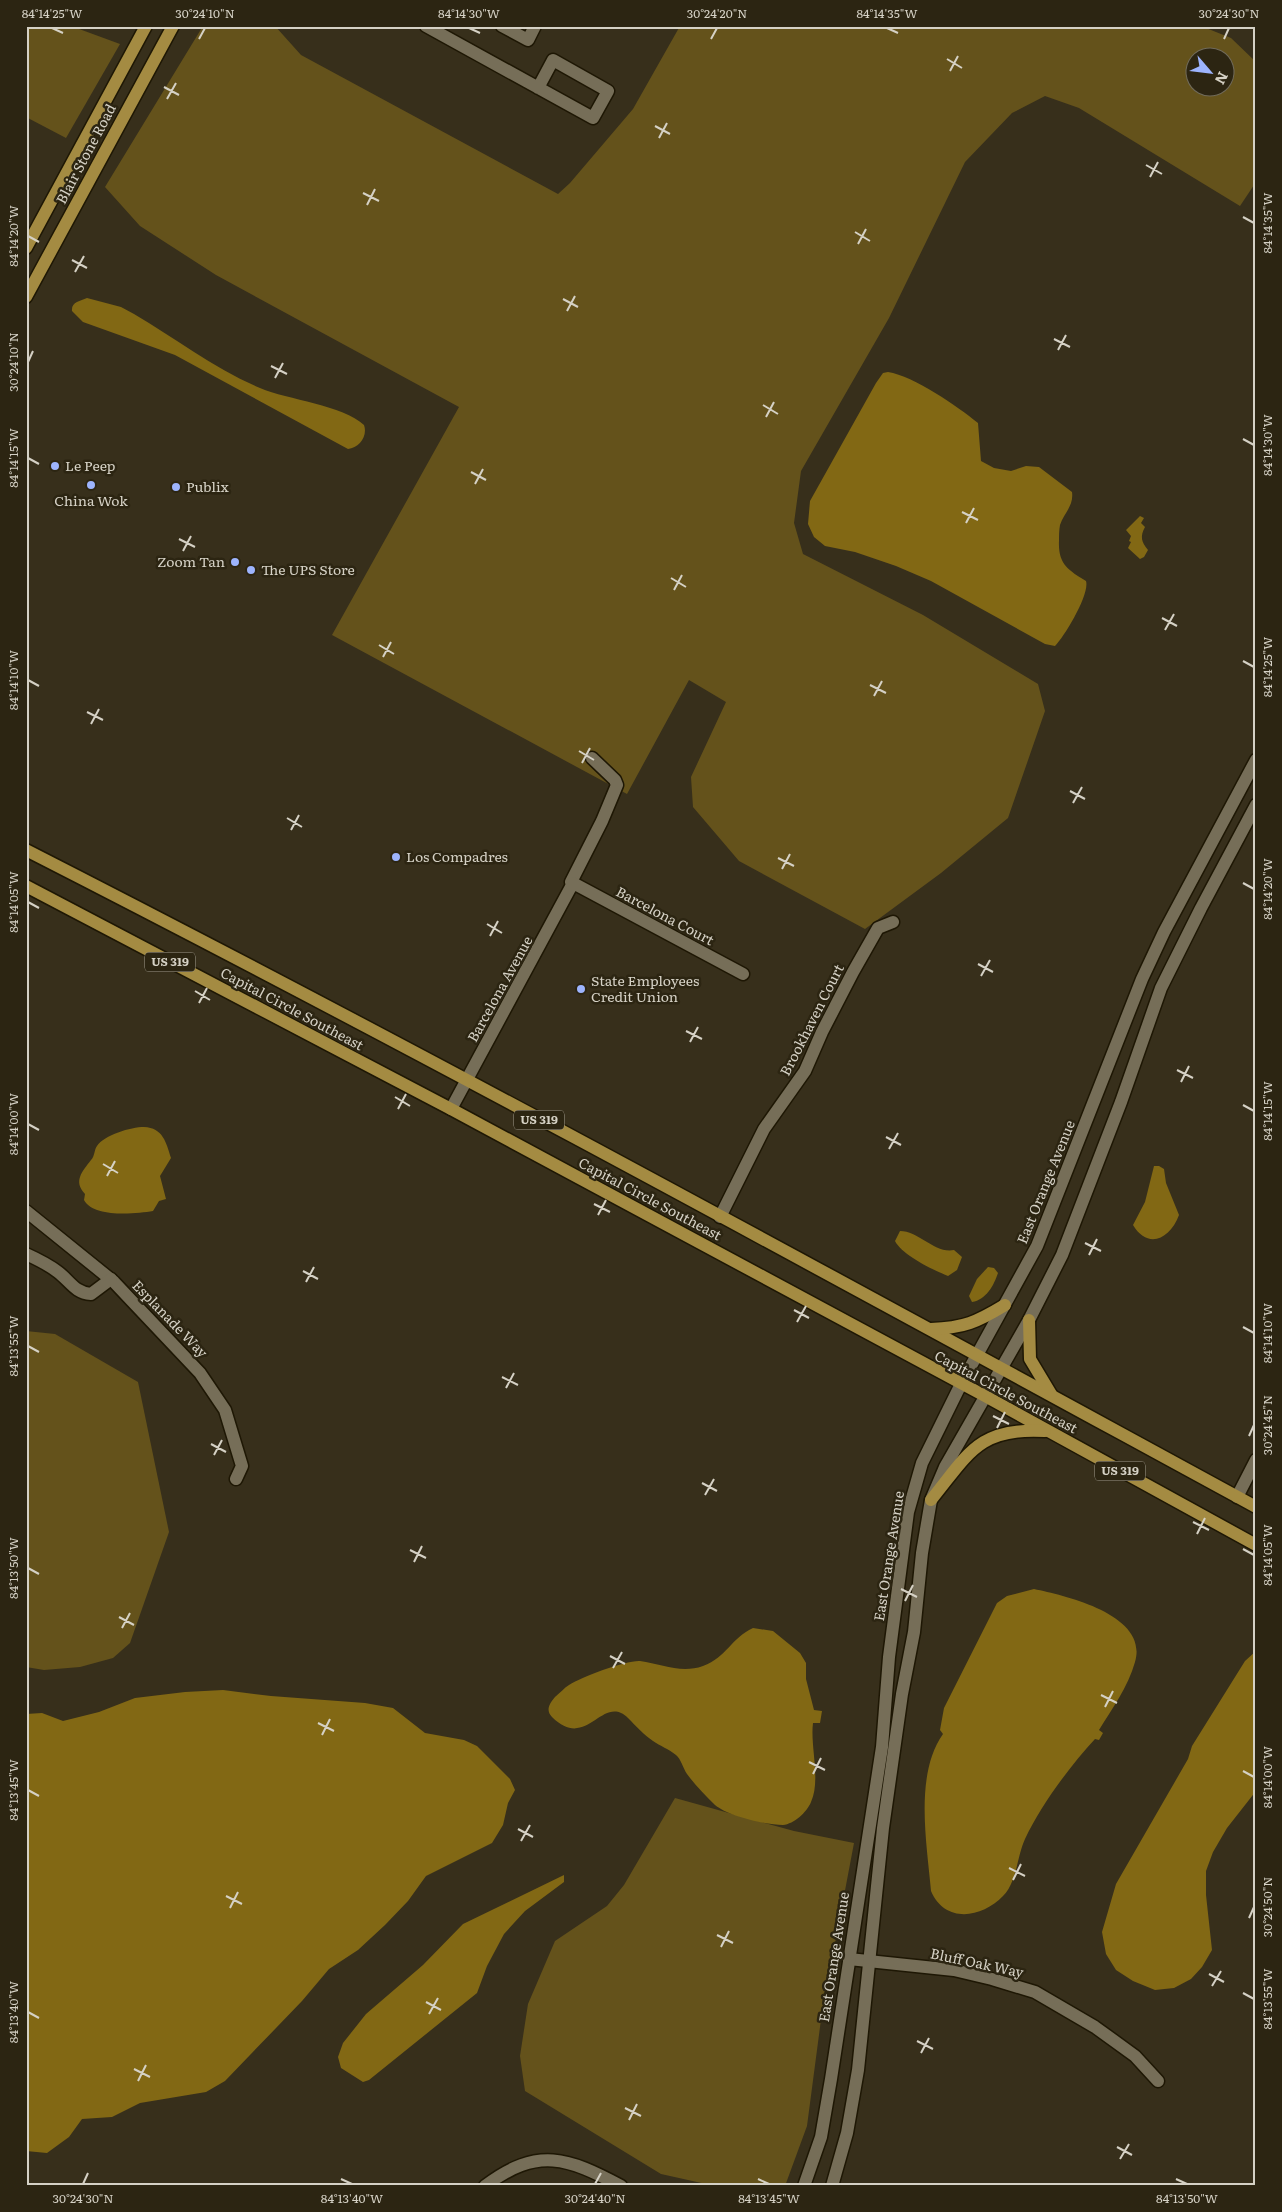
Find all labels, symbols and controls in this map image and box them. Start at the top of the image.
text: 84°14'25"W [22,4,82,22]
text: 30°24'10"N [175,4,235,22]
text: 84°14'30"W [438,4,500,22]
text: 30°24'20"N [687,4,747,22]
text: 84°14'35"W [856,4,918,22]
text: 30°24'30"N [1199,4,1260,22]
north arrow [1184,48,1234,98]
text: N [1211,69,1234,89]
street label: Blair Stone Road [50,100,120,207]
text: 84°14'35"W [1258,192,1276,254]
text: 84°14'20"W [4,205,22,267]
text: 30°24'10"N [4,332,22,392]
text: 84°14'30"W [1258,414,1276,476]
text: 84°14'15"W [4,428,22,488]
place label: Le Peep [65,455,115,475]
marker: Le Peep [49,460,61,472]
place label: Publix [186,476,229,496]
marker: China Wok [85,479,97,491]
marker: Publix [170,481,182,493]
place label: China Wok [54,490,128,510]
place label: Zoom Tan [157,551,225,571]
marker: Zoom Tan [229,556,241,568]
place label: The UPS Store [261,559,355,579]
marker: The UPS Store [245,564,257,576]
text: 84°14'25"W [1258,637,1276,697]
text: 84°14'10"W [4,650,22,710]
place label: Los Compadres [406,846,508,866]
marker: Los Compadres [390,851,402,863]
text: 84°14'20"W [1258,858,1276,920]
text: 84°14'05"W [4,871,22,933]
street label: Barcelona Court [613,881,718,950]
street label: Barcelona Avenue [462,932,537,1045]
road number: US 319 [145,952,195,972]
street label: Brookhaven Court [774,960,848,1079]
street label: Capital Circle Southeast [217,962,368,1054]
place label: State Employees Credit Union [591,970,699,1006]
marker: State Employees Credit Union [575,983,587,995]
text: 84°14'15"W [1258,1081,1276,1141]
text: 84°14'00"W [4,1093,22,1155]
road number: US 319 [514,1110,564,1130]
street label: East Orange Avenue [1011,1117,1079,1246]
street label: Capital Circle Southeast [575,1152,726,1244]
street label: Esplanade Way [128,1275,214,1362]
text: 84°14'10"W [1258,1303,1276,1363]
text: 84°13'55"W [4,1315,22,1377]
street label: Capital Circle Southeast [931,1345,1082,1437]
text: 30°24'45"N [1258,1395,1276,1455]
road number: US 319 [1095,1462,1145,1480]
street label: East Orange Avenue [868,1489,908,1622]
text: 84°14'05"W [1258,1524,1276,1586]
text: 84°13'50"W [4,1537,22,1599]
text: 84°14'00"W [1258,1746,1276,1808]
text: 84°13'45"W [4,1759,22,1821]
text: 30°24'50"N [1258,1877,1276,1937]
street label: East Orange Avenue [813,1890,853,2023]
street label: Bluff Oak Way [929,1942,1027,1982]
text: 84°13'55"W [1258,1968,1276,2030]
text: 84°13'40"W [4,1981,22,2043]
text: 30°24'30"N [53,2189,114,2207]
text: 84°13'40"W [321,2189,383,2207]
text: 30°24'40"N [564,2189,626,2207]
text: 84°13'45"W [738,2189,800,2207]
text: 84°13'50"W [1156,2189,1218,2207]

